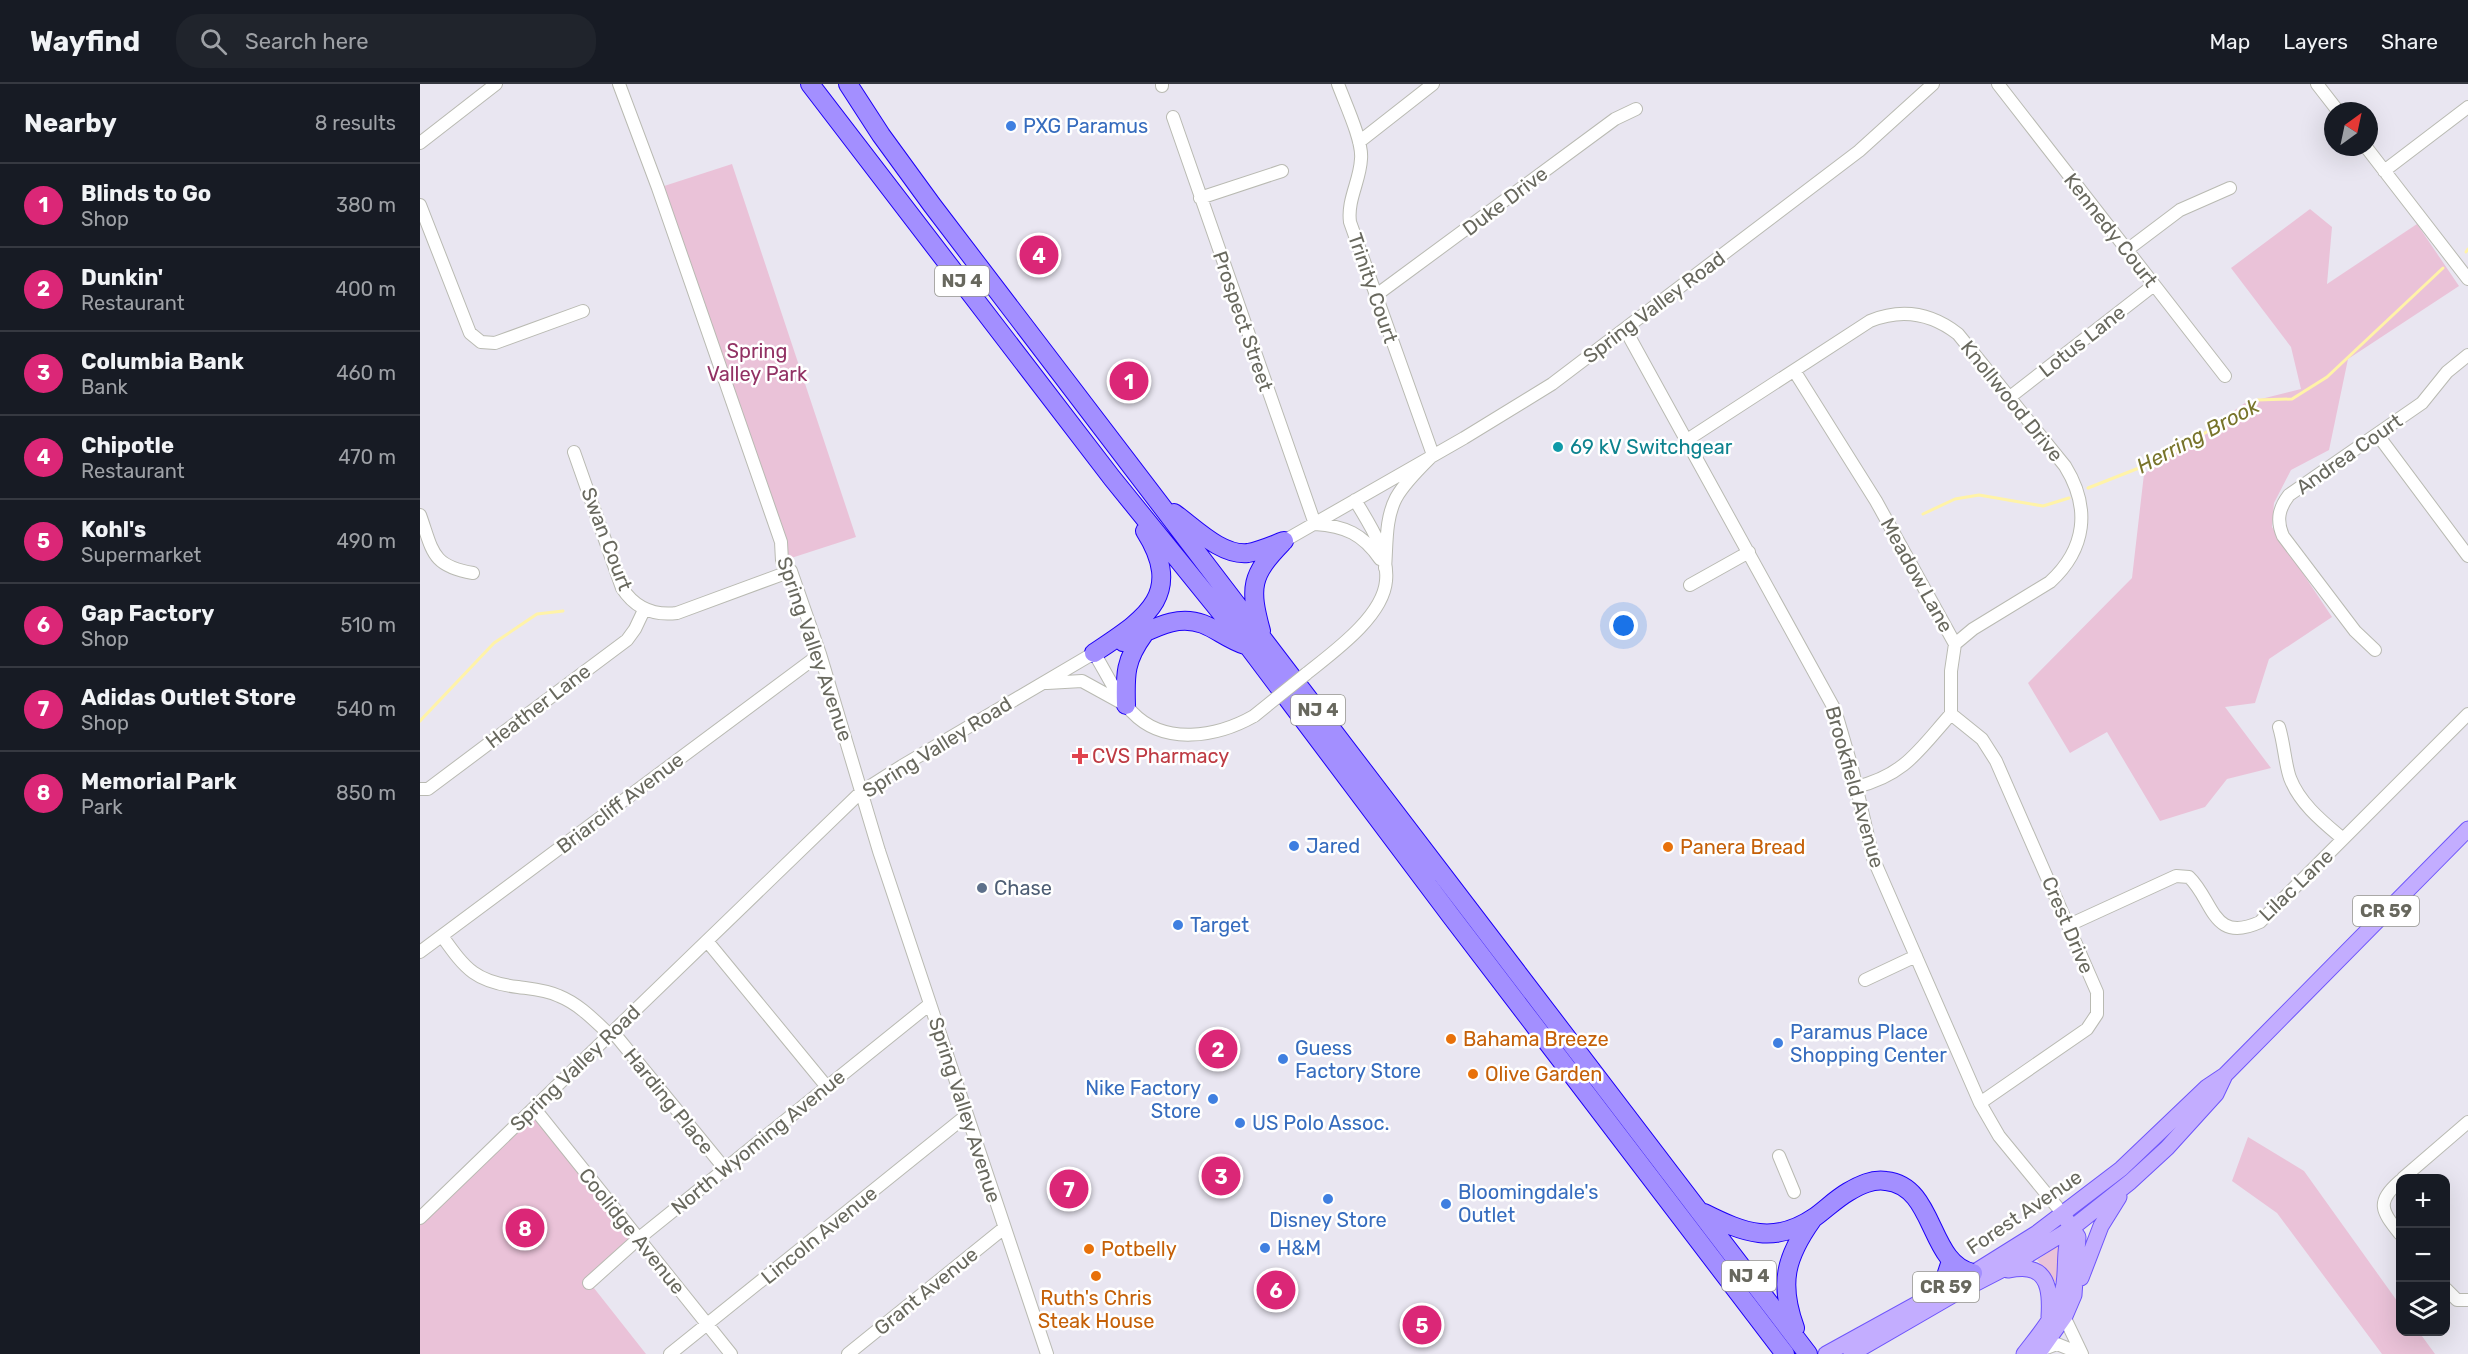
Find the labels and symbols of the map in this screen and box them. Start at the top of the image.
north arrow [2324,102,2378,156]
place label: PXG Paramus [1023,114,1148,138]
marker: PXG Paramus [1004,119,1018,133]
street label: Duke Drive [1458,161,1552,241]
street label: Kennedy Court [2059,168,2163,292]
street label: Trinity Court [1343,230,1403,346]
pin: 4 [1020,232,1058,278]
street label: Spring Valley Road [1578,246,1730,368]
street label: Prospect Street [1208,248,1278,394]
road number: NJ 4 [935,266,989,296]
street label: Lotus Lane [2034,300,2130,382]
street label: Knollwood Drive [1956,336,2068,466]
park label: Spring Valley Park [707,339,808,386]
pin: 1 [1110,358,1148,404]
water label: Herring Brook [2132,392,2264,478]
street label: Andrea Court [2291,408,2407,499]
place label: 69 kV Switchgear [1570,435,1733,459]
marker: 69 kV Switchgear [1551,440,1565,454]
street label: Swan Court [576,484,638,594]
street label: Meadow Lane [1876,513,1958,637]
street label: Spring Valley Avenue [772,554,858,744]
your location [1609,611,1638,640]
street label: Heather Lane [481,659,595,753]
street label: Spring Valley Road [858,691,1016,803]
road number: NJ 4 [1291,695,1345,725]
street label: Brookfield Avenue [1820,703,1890,871]
place label: CVS Pharmacy [1092,744,1229,768]
street label: Briarcliff Avenue [552,747,688,859]
marker: CVS Pharmacy [1073,749,1087,763]
place label: Jared [1306,834,1360,858]
place label: Panera Bread [1680,835,1805,859]
marker: Jared [1287,839,1301,853]
marker: Panera Bread [1661,840,1675,854]
street label: Lilac Lane [2254,844,2338,926]
street label: Crest Drive [2037,873,2099,977]
place label: Chase [994,876,1052,900]
marker: Chase [975,881,989,895]
road number: CR 59 [2353,896,2419,926]
place label: Target [1190,913,1249,937]
marker: Target [1171,918,1185,932]
street label: Spring Valley Road [505,1000,645,1136]
street label: Spring Valley Avenue [924,1014,1006,1206]
place label: Paramus Place Shopping Center [1790,1020,1947,1067]
pin: 2 [1198,1026,1238,1072]
place label: Bahama Breeze [1463,1027,1609,1051]
marker: Bahama Breeze [1444,1032,1458,1046]
place label: Guess Factory Store [1295,1036,1421,1083]
marker: Paramus Place Shopping Center [1771,1036,1785,1050]
street label: Harding Place [619,1043,719,1159]
marker: Guess Factory Store [1276,1052,1290,1066]
place label: Olive Garden [1485,1062,1602,1086]
street label: North Wyoming Avenue [666,1064,850,1220]
marker: Olive Garden [1466,1067,1480,1081]
place label: Nike Factory Store [1085,1076,1201,1123]
marker: Nike Factory Store [1206,1092,1220,1106]
place label: US Polo Assoc. [1252,1111,1390,1135]
marker: US Polo Assoc. [1233,1116,1247,1130]
pin: 3 [1202,1154,1240,1198]
street label: Coolidge Avenue [574,1163,690,1299]
street label: Forest Avenue [1962,1165,2086,1259]
pin: 7 [1050,1166,1088,1212]
place label: Bloomingdale's Outlet [1458,1180,1598,1227]
street label: Lincoln Avenue [756,1181,882,1289]
marker: Disney Store [1321,1192,1335,1206]
marker: Bloomingdale's Outlet [1439,1197,1453,1211]
pin: 8 [506,1206,544,1250]
place label: Disney Store [1269,1208,1387,1232]
place label: H&M [1277,1236,1321,1260]
place label: Potbelly [1101,1237,1177,1261]
marker: H&M [1258,1241,1272,1255]
street label: Grant Avenue [869,1242,983,1340]
marker: Potbelly [1082,1242,1096,1256]
road number: NJ 4 [1722,1261,1776,1291]
pin: 6 [1256,1268,1296,1312]
marker: Ruth's Chris Steak House [1089,1269,1103,1283]
road number: CR 59 [1913,1272,1979,1302]
place label: Ruth's Chris Steak House [1038,1286,1154,1333]
pin: 5 [1402,1302,1442,1348]

